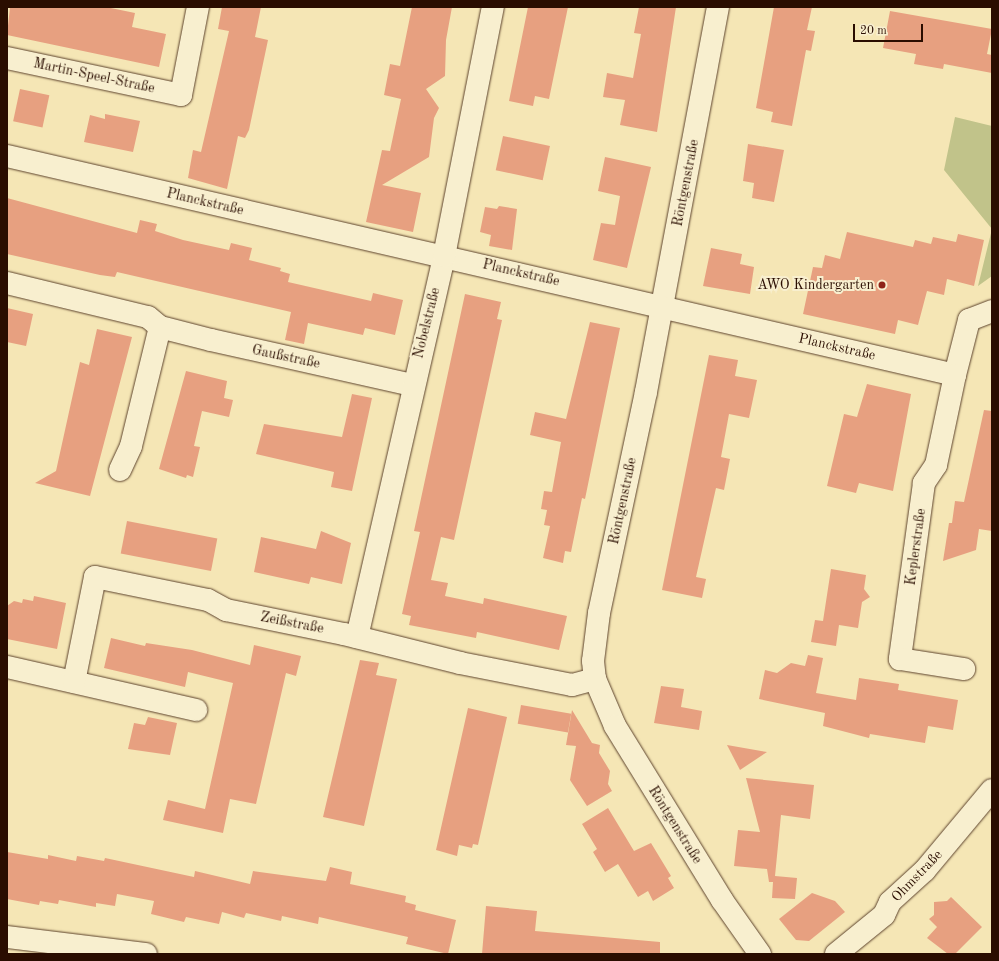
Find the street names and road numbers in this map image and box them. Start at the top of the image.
street label: Martin-Speel-Straße [32,55,156,97]
street label: Röntgenstraße [669,138,703,228]
street label: Planckstraße [165,185,245,219]
street label: Planckstraße [481,256,561,290]
street label: Nobelstraße [410,286,444,360]
street label: Planckstraße [797,330,877,364]
street label: Gaußstraße [250,342,322,372]
street label: Röntgenstraße [606,456,640,546]
street label: Keplerstraße [902,507,930,587]
street label: Zeißstraße [259,609,325,637]
street label: Röntgenstraße [644,783,706,867]
street label: Ohmstraße [888,846,946,906]

